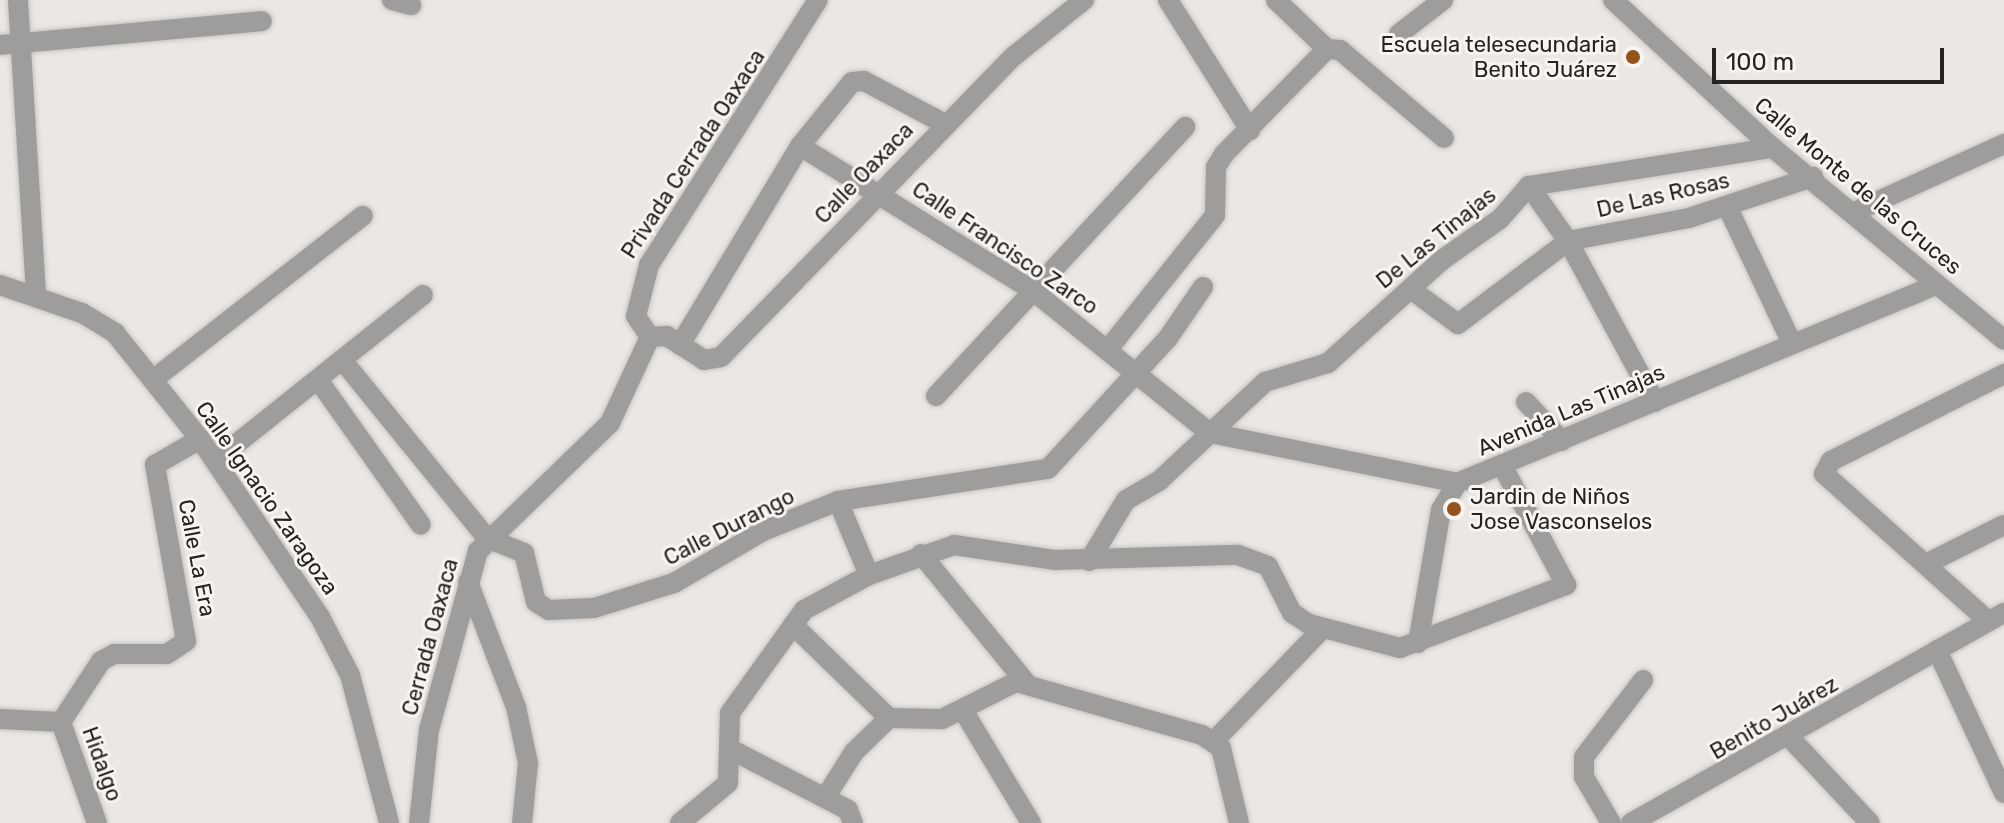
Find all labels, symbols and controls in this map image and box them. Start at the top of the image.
place label: Escuela telesecundaria Benito Juárez [1380,31,1617,82]
scale bar [1716,32,1948,82]
street label: Privada Cerrada Oaxaca [616,45,770,263]
marker: Escuela telesecundaria Benito Juárez [1624,48,1642,66]
text: 100 m [1726,48,1794,76]
street label: Calle Monte de las Cruces [1749,92,1967,280]
street label: Calle Oaxaca [809,117,919,229]
street label: De Las Rosas [1594,167,1732,223]
street label: Calle Francisco Zarco [907,176,1103,320]
street label: De Las Tinajas [1371,182,1501,294]
street label: Avenida Las Tinajas [1473,359,1669,461]
street label: Calle Ignacio Zaragoza [190,396,344,600]
street label: Calle Durango [659,483,799,571]
place label: Jardin de Niños Jose Vasconselos [1470,483,1653,534]
street label: Calle La Era [173,497,221,619]
marker: Jardin de Niños Jose Vasconselos [1445,500,1463,518]
street label: Cerrada Oaxaca [396,556,464,718]
street label: Benito Juárez [1705,671,1843,765]
street label: Hidalgo [76,723,128,805]

